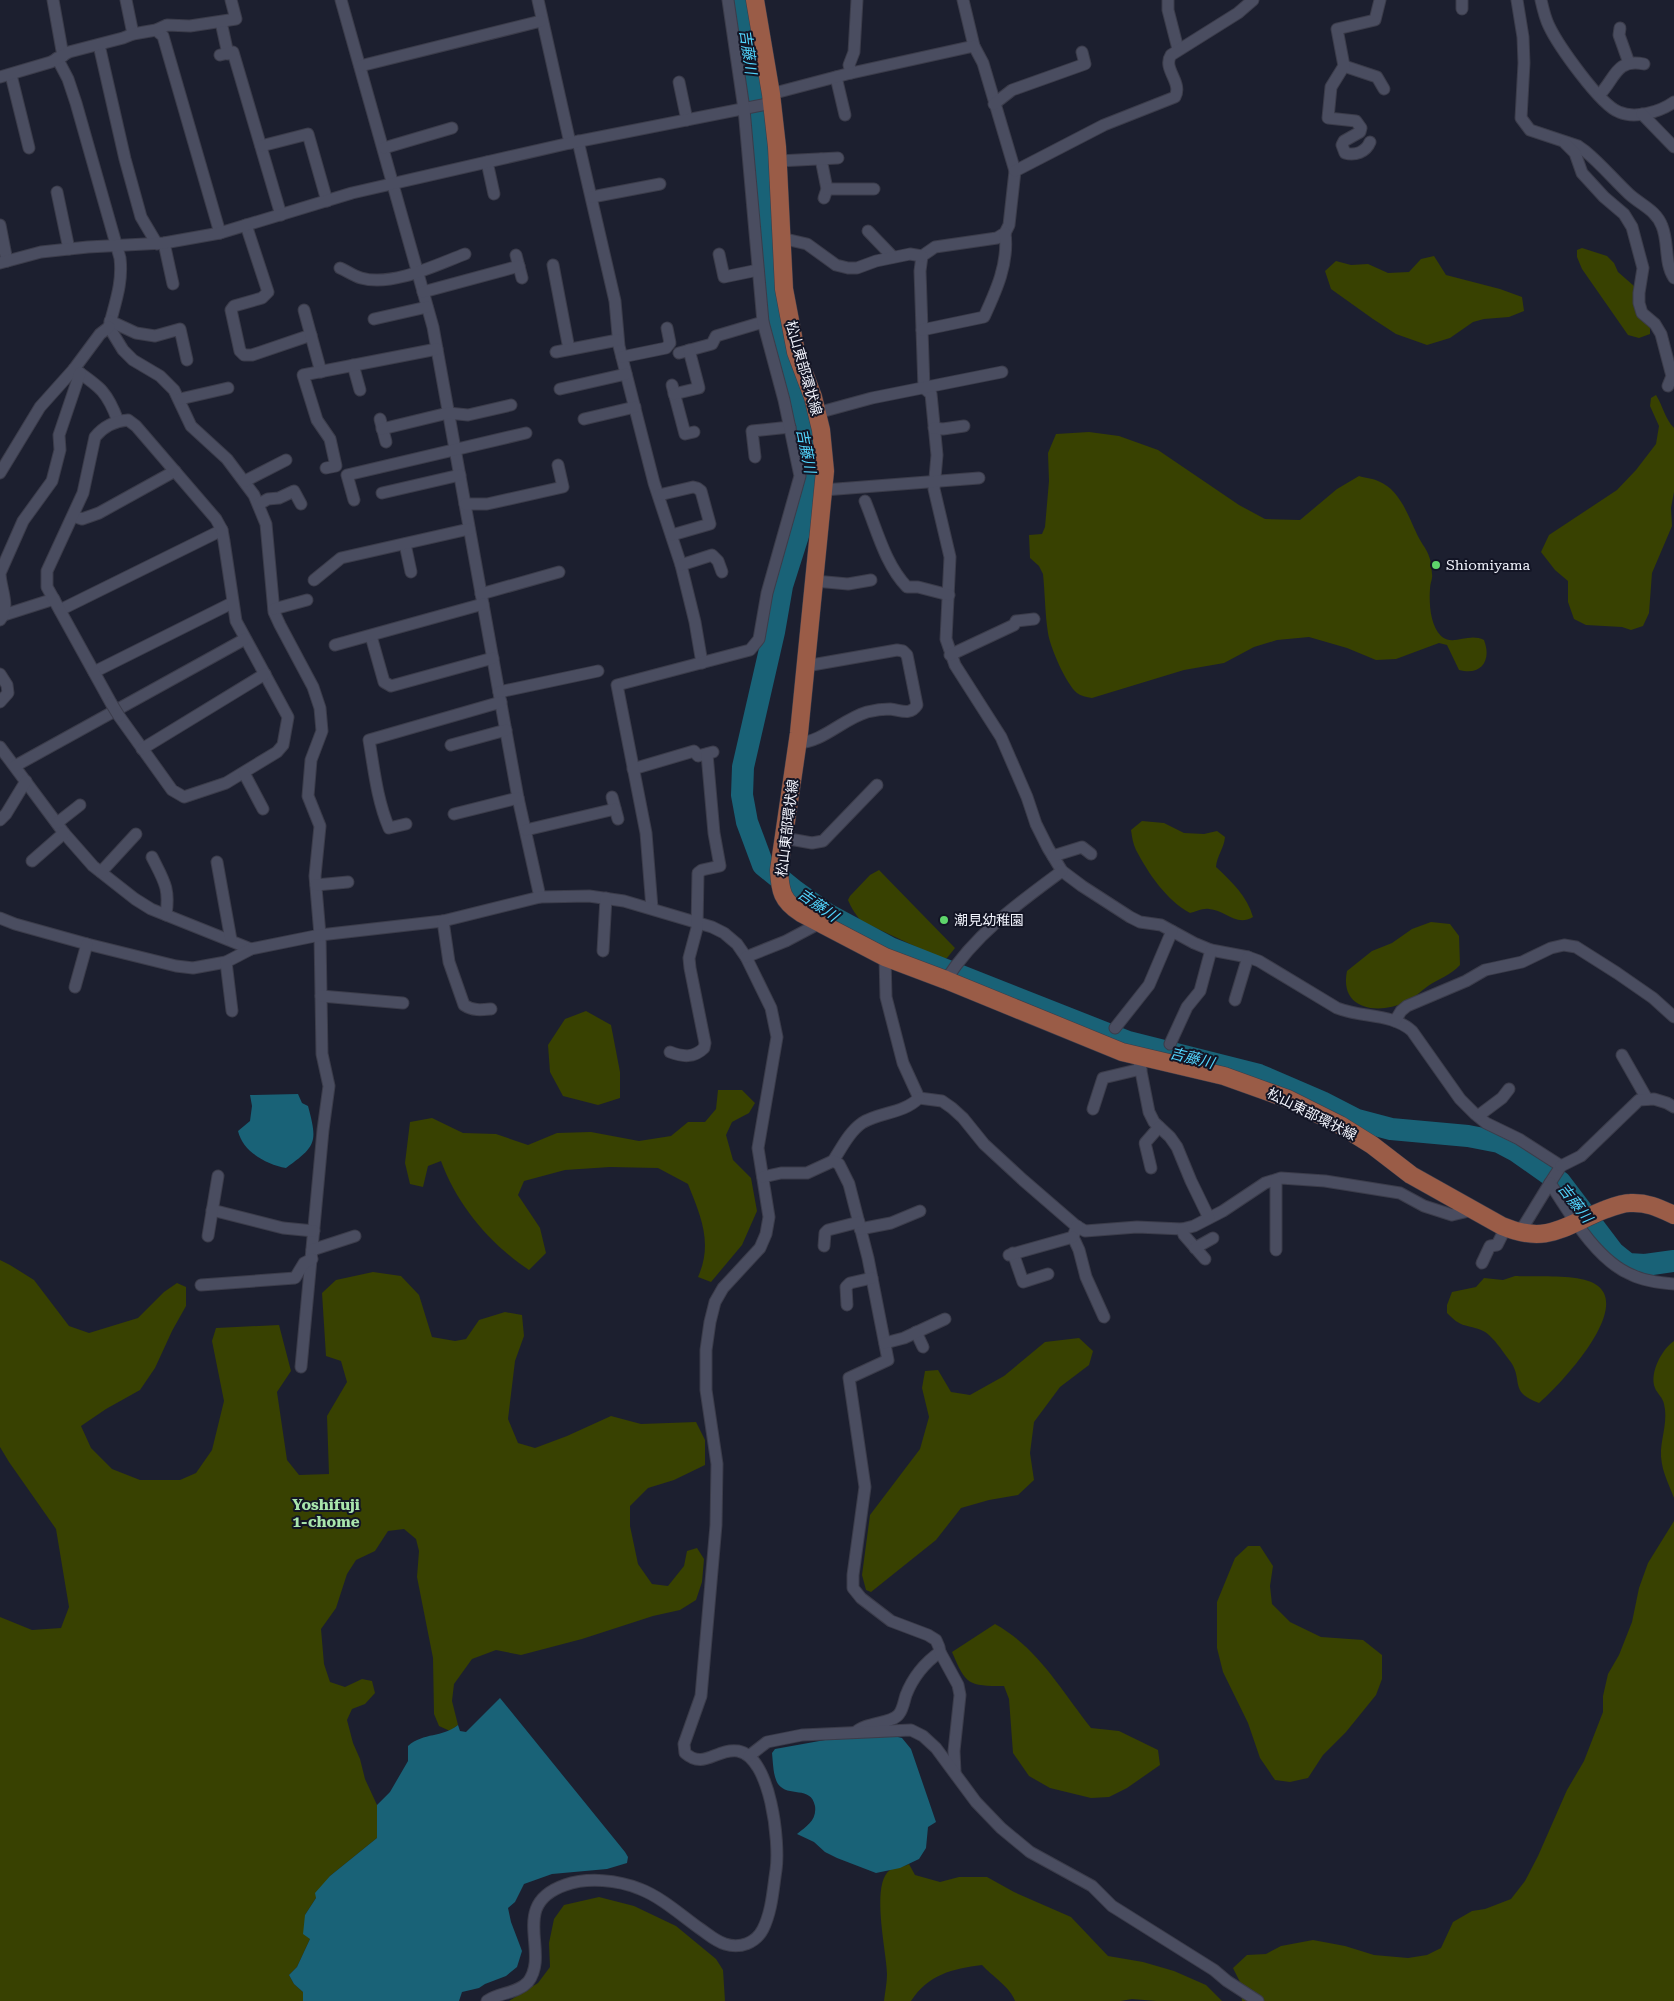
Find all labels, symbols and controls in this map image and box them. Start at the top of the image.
water label: 吉藤川 [736,28,760,78]
street label: 松山東部環状線 [783,319,825,417]
water label: 吉藤川 [793,427,820,477]
place label: Shiomiyama [1446,557,1530,573]
marker: Shiomiyama [1430,559,1442,571]
street label: 松山東部環状線 [773,778,801,878]
water label: 吉藤川 [794,885,843,926]
place label: 潮見幼稚園 [954,912,1024,928]
marker: 潮見幼稚園 [938,914,950,926]
water label: 吉藤川 [1168,1044,1218,1073]
street label: 松山東部環状線 [1265,1085,1359,1143]
water label: 吉藤川 [1554,1180,1597,1228]
district label: Yoshifuji 1-chome [292,1496,360,1531]

